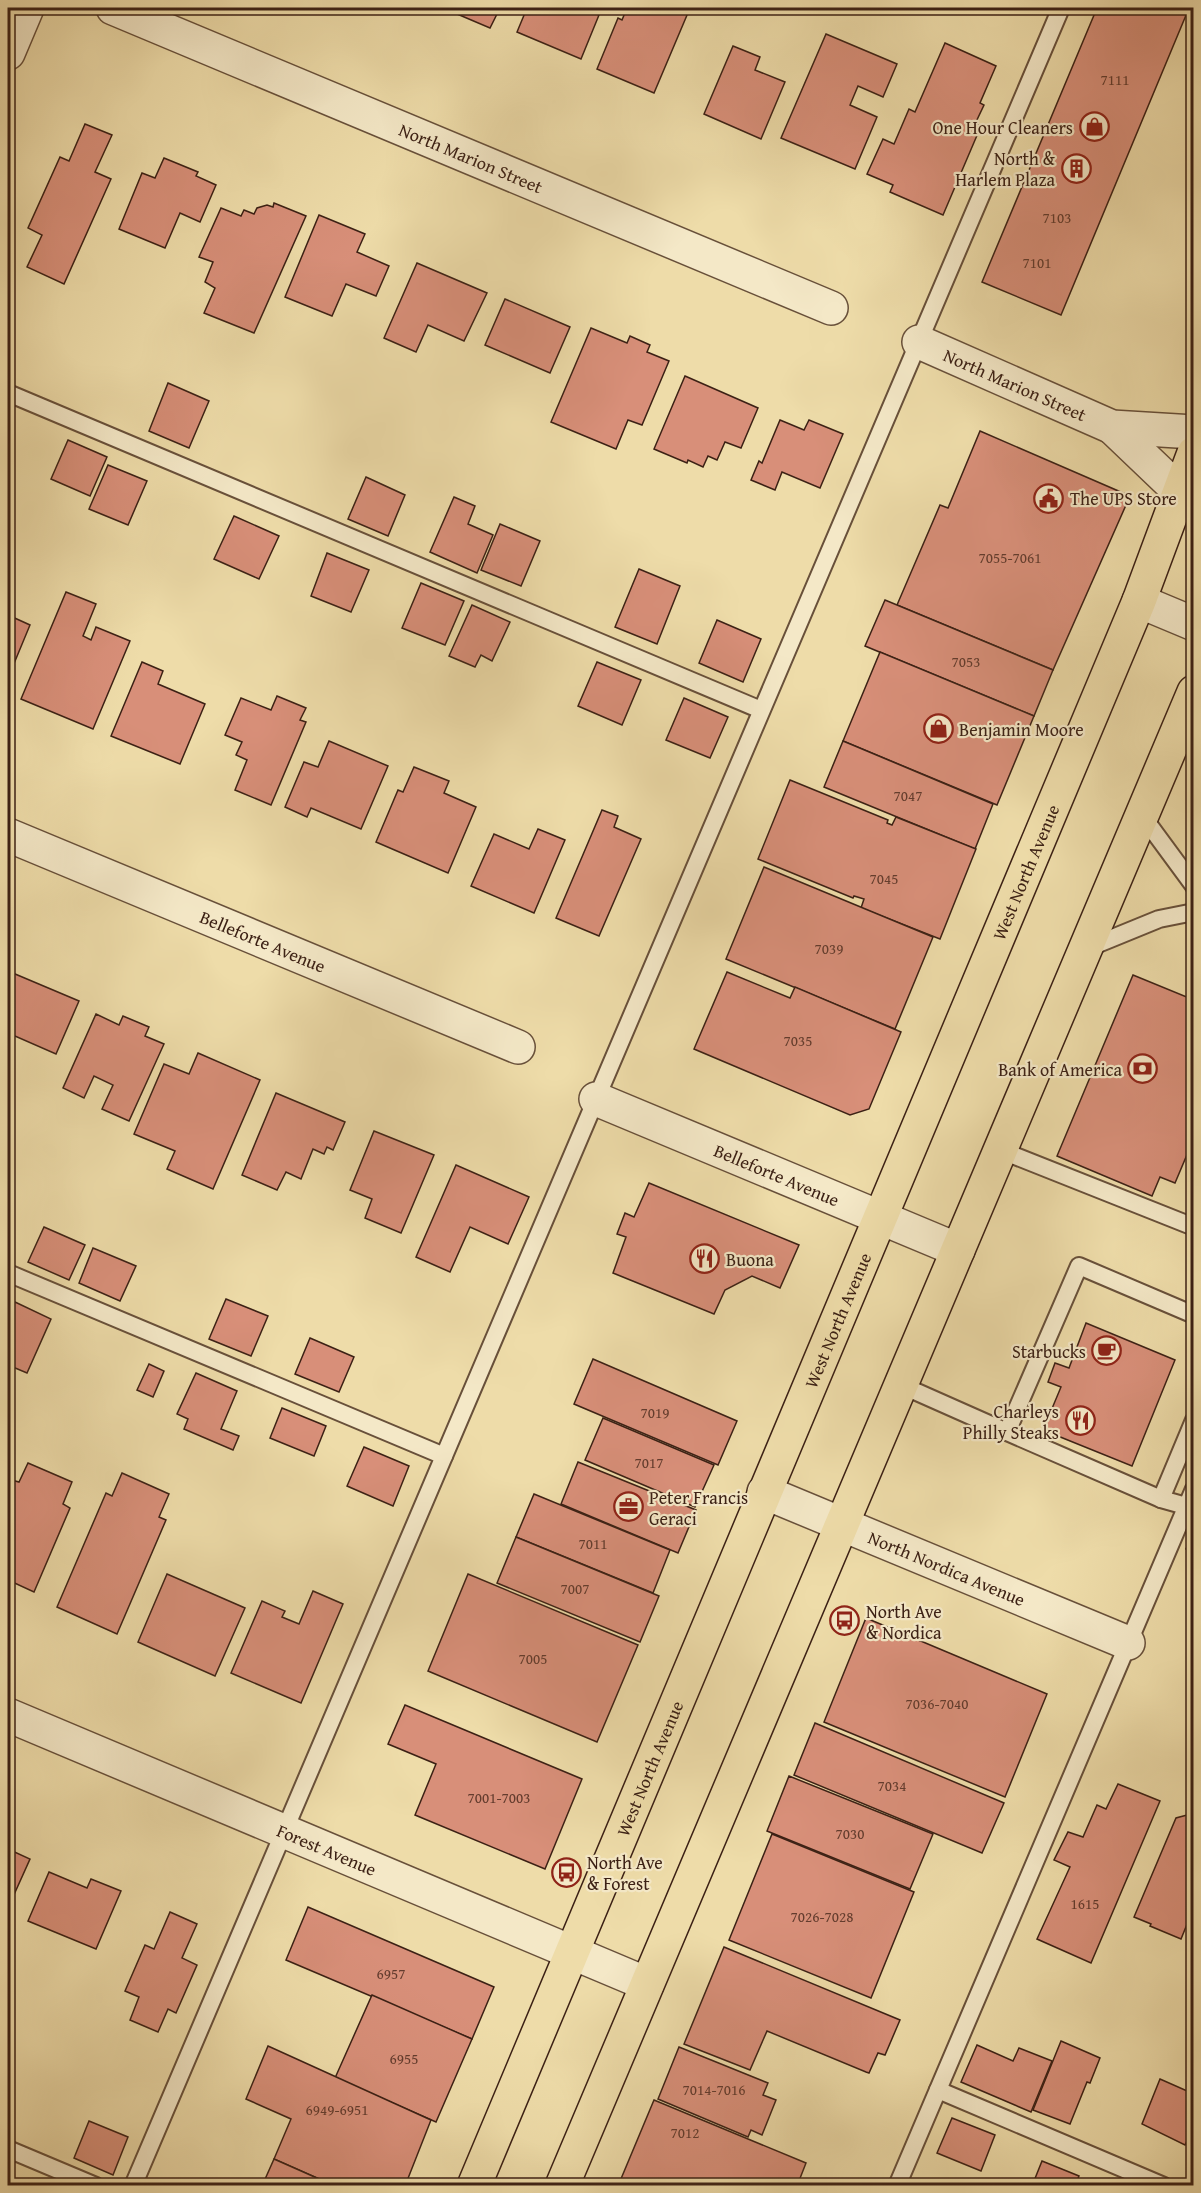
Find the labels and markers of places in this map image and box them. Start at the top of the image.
shop icon: One Hour Cleaners [1078,111,1110,143]
place label: One Hour Cleaners [932,114,1073,141]
place label: North & Harlem Plaza [955,145,1056,193]
building icon: North & Harlem Plaza [1060,152,1092,184]
public building icon: The UPS Store [1033,482,1065,514]
place label: The UPS Store [1070,485,1177,512]
shop icon: Benjamin Moore [922,713,954,745]
place label: Benjamin Moore [959,716,1084,743]
bank icon: Bank of America [1127,1053,1159,1085]
place label: Bank of America [998,1056,1122,1083]
restaurant icon: Buona [689,1243,721,1275]
place label: Buona [726,1246,774,1273]
cafe icon: Starbucks [1091,1335,1123,1367]
place label: Starbucks [1012,1338,1086,1365]
place label: Charleys Philly Steaks [963,1398,1059,1446]
restaurant icon: Charleys Philly Steaks [1064,1405,1096,1437]
place label: Peter Francis Geraci [649,1484,748,1532]
office icon: Peter Francis Geraci [612,1491,644,1523]
place label: North Ave & Nordica [866,1598,942,1646]
bus stop icon: North Ave & Nordica [829,1605,861,1637]
place label: North Ave & Forest [587,1849,663,1897]
bus stop icon: North Ave & Forest [550,1856,582,1888]

